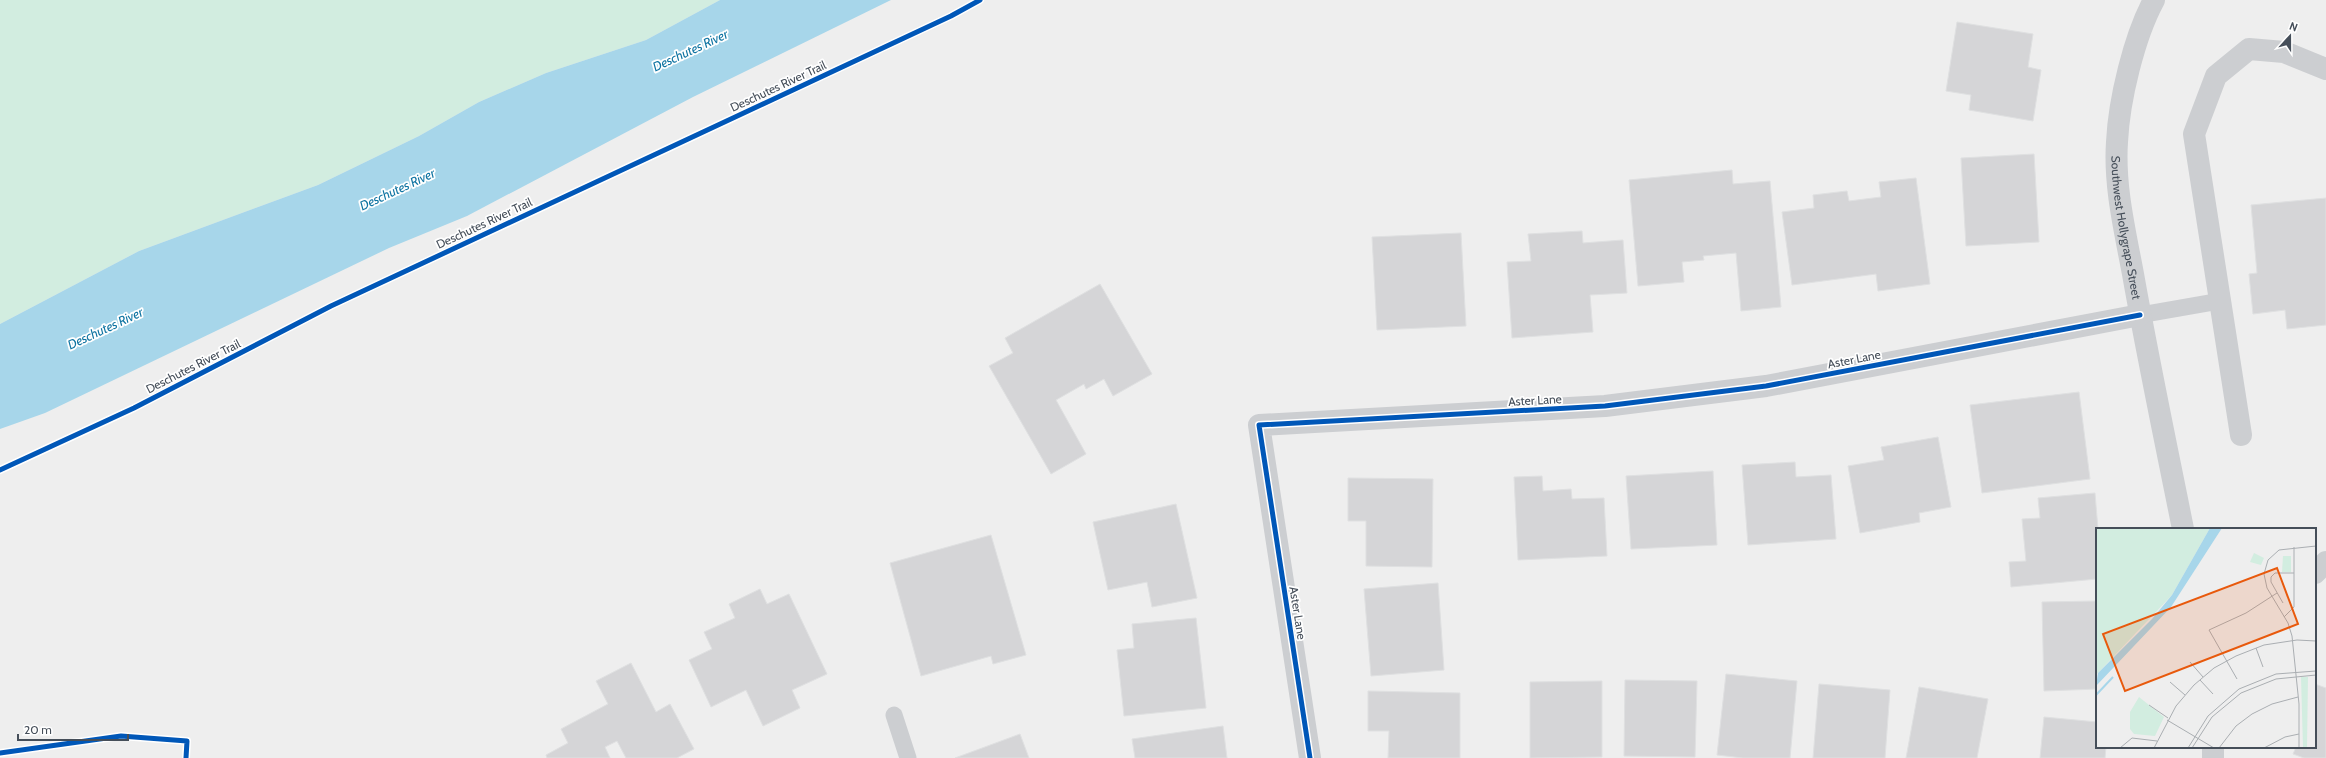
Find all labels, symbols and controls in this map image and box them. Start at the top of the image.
north arrow [2270,16,2310,56]
text: N [2287,19,2300,35]
water label: Deschutes River [650,25,731,74]
street label: Deschutes River Trail [728,57,829,115]
street label: Southwest Hollygrape Street [2109,156,2145,301]
water label: Deschutes River [357,164,438,213]
street label: Deschutes River Trail [434,194,535,252]
water label: Deschutes River [65,303,146,352]
street label: Deschutes River Trail [143,336,243,396]
street label: Aster Lane [1826,347,1882,371]
street label: Aster Lane [1508,391,1562,409]
inset map [2096,528,2316,748]
street label: Aster Lane [1286,585,1310,641]
scale bar [18,716,128,742]
text: 20 m [24,722,52,737]

